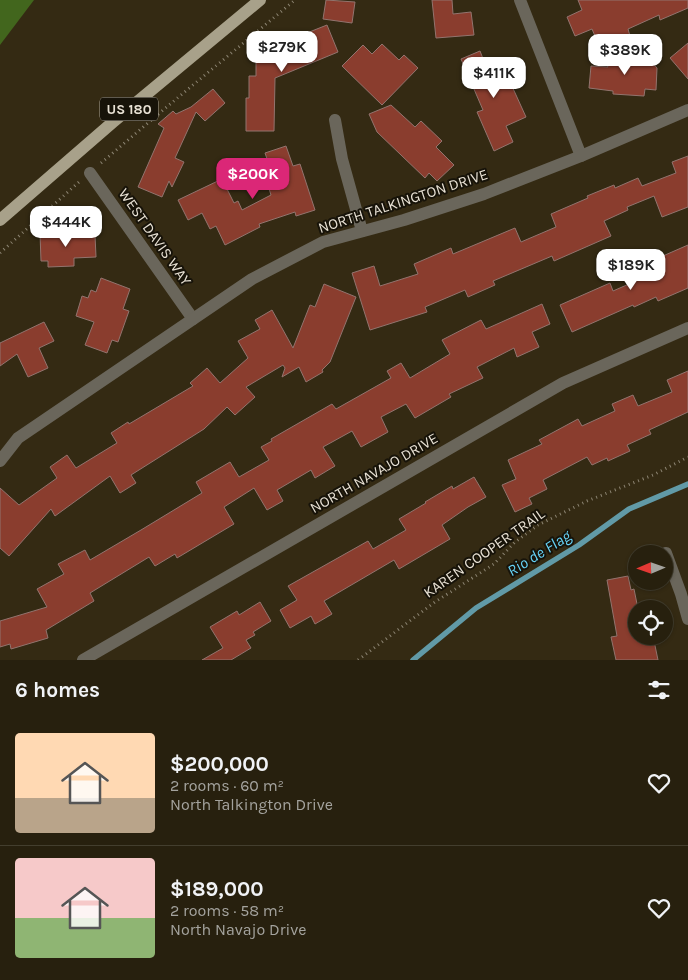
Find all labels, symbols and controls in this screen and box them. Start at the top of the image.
pin: $279K [247,30,317,73]
pin: $389K [590,34,660,76]
text: $279K [258,37,306,56]
text: $389K [599,40,651,59]
pin: $411K [459,56,529,99]
text: $411K [473,63,515,82]
road number: US 180 [100,98,158,120]
pin: $200K [218,158,288,200]
text: $200K [227,164,279,183]
street label: NORTH TALKINGTON DRIVE [316,165,490,237]
street label: WEST DAVIS WAY [115,185,196,290]
pin: $444K [31,206,101,248]
text: $444K [41,212,91,231]
pin: $189K [596,248,666,291]
text: $189K [607,255,655,274]
street label: NORTH NAVAJO DRIVE [307,429,441,517]
street label: KAREN COOPER TRAIL [420,504,548,602]
water label: Rio de Flag [504,526,575,580]
north arrow [628,545,672,590]
map controls [628,545,673,645]
button: locate [628,600,673,645]
icon: filters [645,676,673,704]
text: 6 homes [15,678,100,702]
text: $200,000 [170,752,269,776]
icon: home [55,753,115,813]
icon: heart [645,769,673,797]
text: 2 rooms · 60 m² [170,776,284,795]
text: North Talkington Drive [170,795,333,814]
text: $189,000 [170,877,264,901]
icon: home [55,878,115,938]
icon: heart [645,894,673,922]
text: 2 rooms · 58 m² [170,901,284,920]
text: North Navajo Drive [170,920,306,939]

